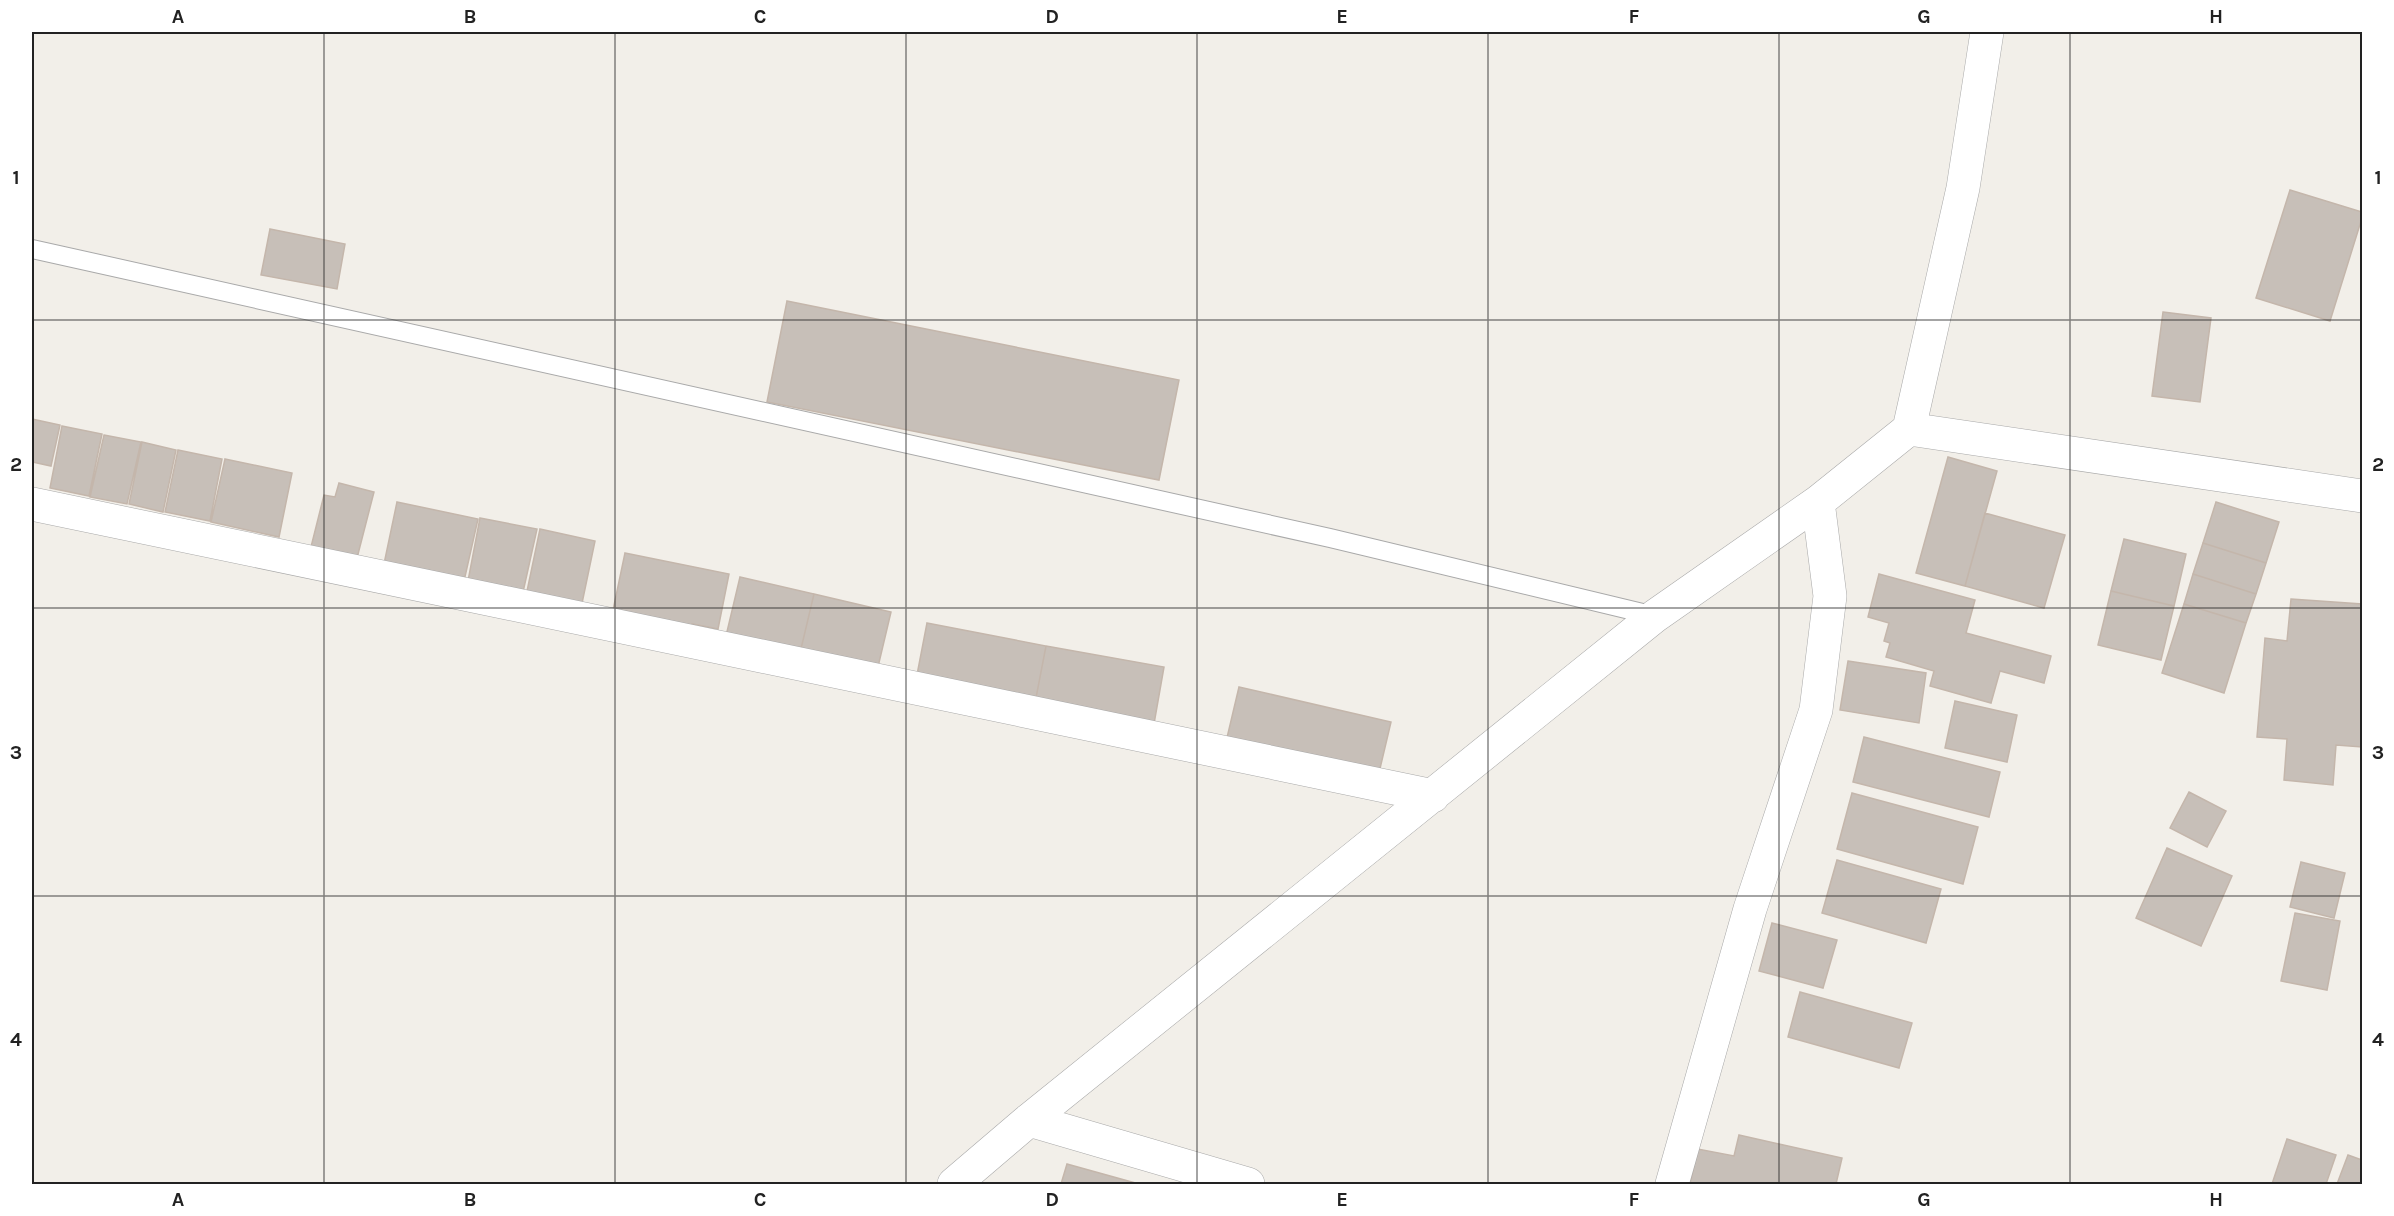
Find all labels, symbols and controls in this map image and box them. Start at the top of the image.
text: A [172,5,185,28]
text: B [464,5,476,28]
text: C [754,5,766,28]
text: D [1045,5,1059,28]
text: E [1336,5,1348,28]
text: F [1629,5,1640,28]
text: G [1917,5,1931,28]
text: H [2209,5,2223,28]
text: 1 [12,166,20,189]
text: 1 [2374,166,2382,189]
text: 2 [10,453,22,476]
text: 2 [2372,453,2384,476]
text: 3 [10,741,22,764]
text: 3 [2372,741,2384,764]
text: 4 [10,1028,22,1051]
text: 4 [2372,1028,2384,1051]
text: A [172,1188,185,1211]
text: B [464,1188,476,1211]
text: C [754,1188,766,1211]
text: D [1045,1188,1059,1211]
text: E [1336,1188,1348,1211]
text: F [1629,1188,1640,1211]
text: G [1917,1188,1931,1211]
text: H [2209,1188,2223,1211]

